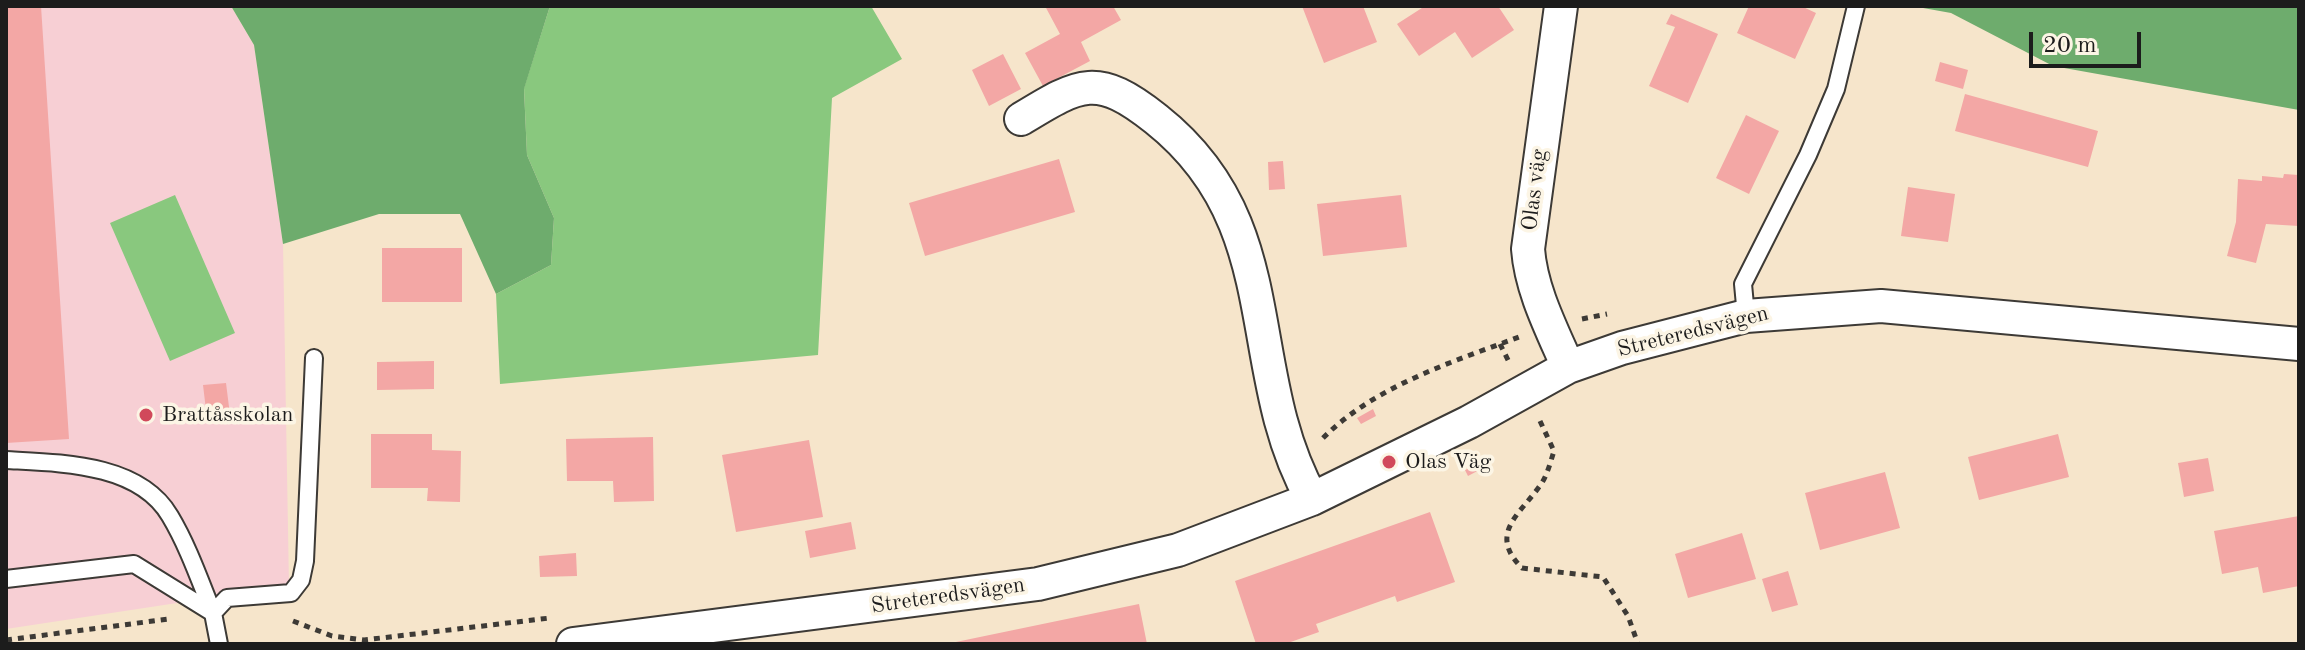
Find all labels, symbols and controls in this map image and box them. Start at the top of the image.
scale bar [2033,16,2145,66]
text: 20 m [2043,34,2097,58]
street label: Olas väg [1517,148,1553,232]
street label: Streteredsvägen [1615,300,1771,364]
place label: Brattåsskolan [162,402,293,428]
marker: Brattåsskolan [137,406,155,424]
place label: Olas Väg [1405,449,1491,475]
marker: Olas Väg [1380,453,1398,471]
street label: Streteredsvägen [869,572,1027,620]

